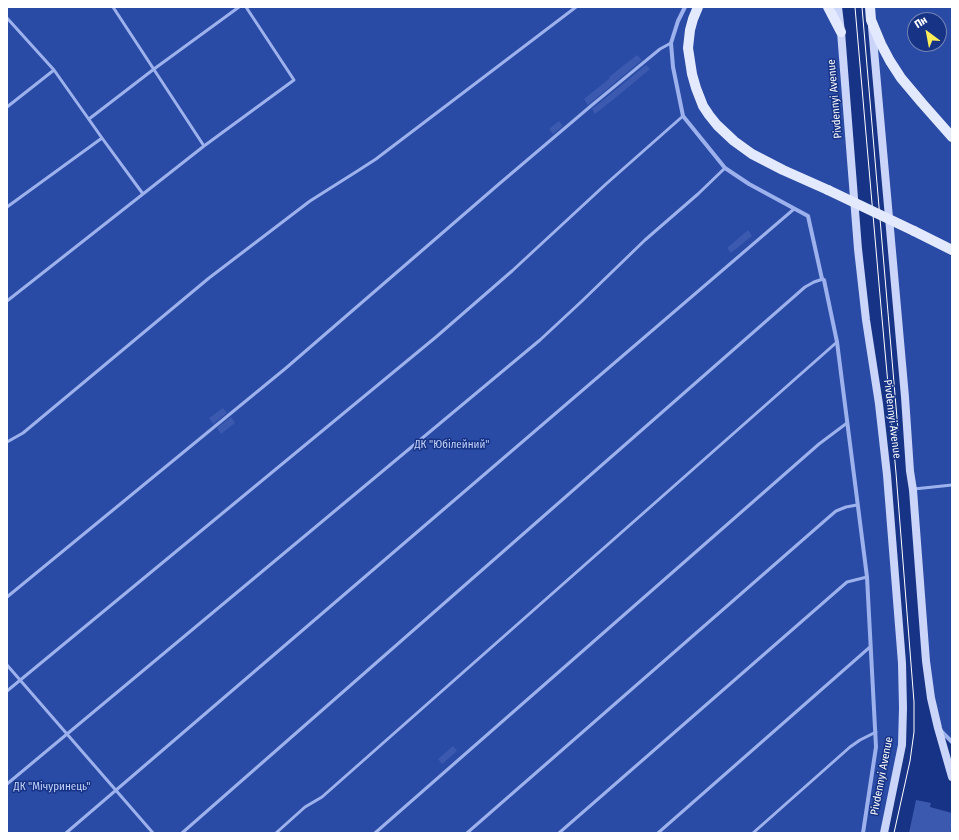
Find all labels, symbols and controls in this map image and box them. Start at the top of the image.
north arrow [907,12,947,52]
text: Пн [912,13,930,31]
street label: Pivdennyi Avenue [825,59,845,139]
street label: Pivdennyi Avenue [881,379,903,459]
park label: ДК "Юбілейний" [414,438,490,452]
street label: Pivdennyi Avenue [868,736,896,816]
park label: ДК "Мічуринець" [14,780,90,794]

